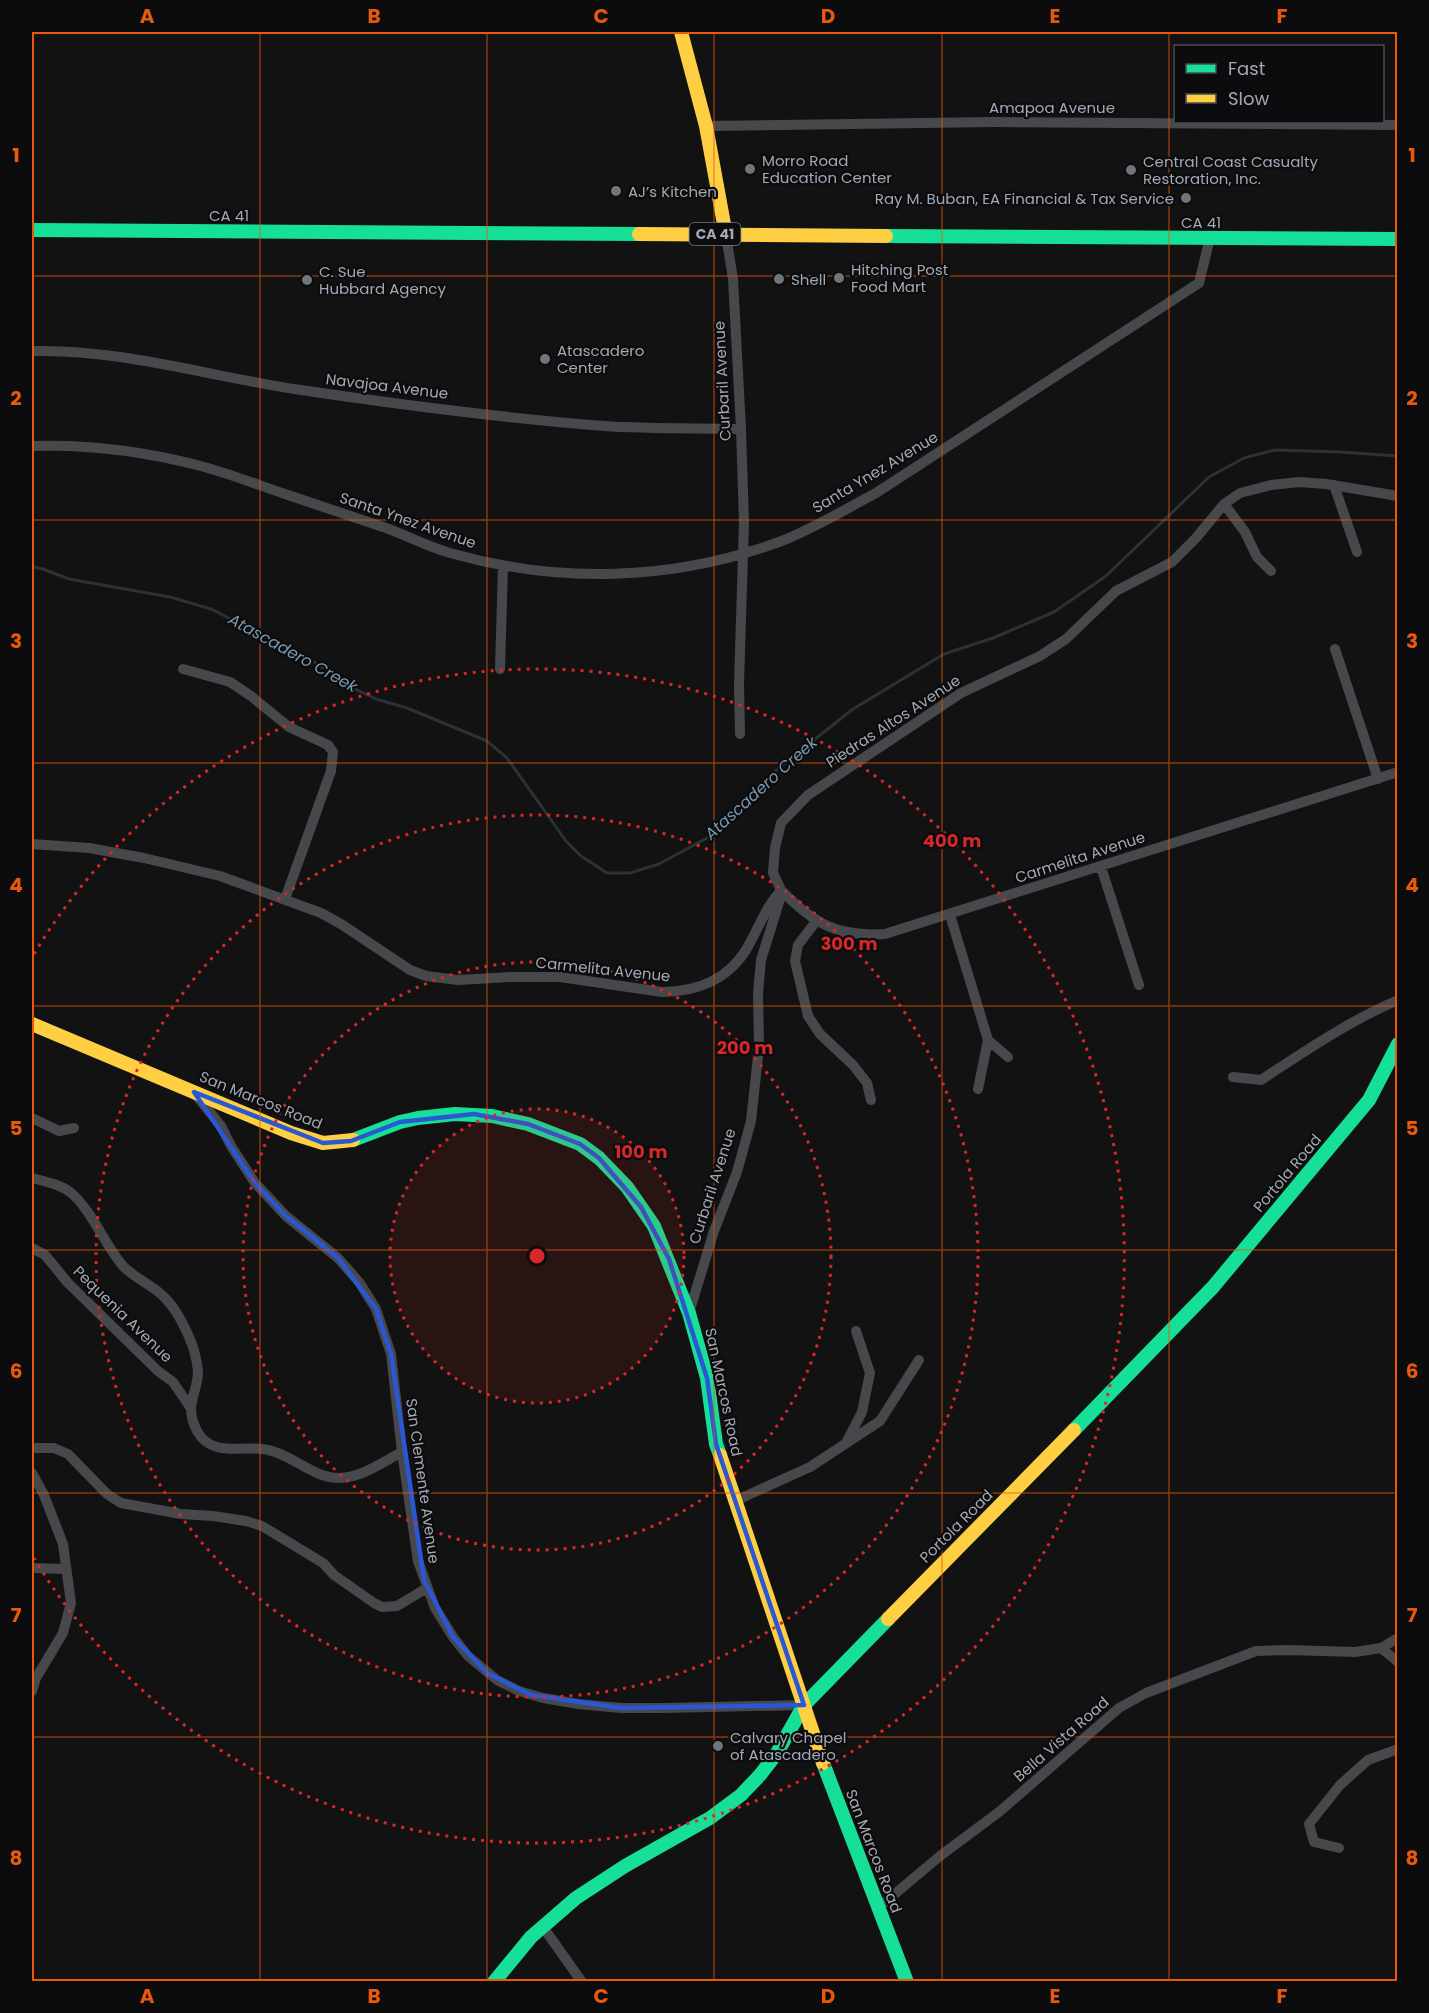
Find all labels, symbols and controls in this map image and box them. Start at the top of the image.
text: A [140,2,155,30]
text: B [367,2,381,30]
text: C [593,2,609,30]
text: D [821,2,835,30]
text: E [1050,2,1060,30]
text: F [1277,2,1288,30]
legend [1174,45,1384,123]
text: Fast [1228,56,1265,81]
text: Slow [1228,86,1270,111]
street label: Amapoa Avenue [989,97,1115,118]
text: 1 [12,141,20,169]
text: 1 [1408,141,1416,169]
place label: Morro Road Education Center [762,150,892,188]
place label: Central Coast Casualty Restoration, Inc. [1143,151,1318,189]
marker: Morro Road Education Center [743,162,757,176]
marker: Central Coast Casualty Restoration, Inc. [1124,163,1138,177]
place label: AJ’s Kitchen [628,181,717,202]
marker: AJ’s Kitchen [609,184,623,198]
place label: Ray M. Buban, EA Financial & Tax Service [875,188,1174,209]
marker: Ray M. Buban, EA Financial & Tax Service [1179,191,1193,205]
street label: CA 41 [209,205,249,226]
street label: CA 41 [1181,212,1221,233]
road number: CA 41 [690,223,740,245]
place label: Hitching Post Food Mart [851,259,948,297]
place label: C. Sue Hubbard Agency [319,261,446,299]
place label: Shell [791,269,826,290]
marker: Hitching Post Food Mart [832,271,846,285]
marker: Shell [772,272,786,286]
marker: C. Sue Hubbard Agency [300,273,314,287]
street label: Curbaril Avenue [708,320,736,442]
place label: Atascadero Center [557,340,644,378]
marker: Atascadero Center [538,352,552,366]
street label: Navajoa Avenue [325,368,449,404]
text: 2 [10,384,22,412]
text: 2 [1406,384,1418,412]
street label: Santa Ynez Avenue [808,426,942,518]
street label: Santa Ynez Avenue [337,487,479,553]
water label: Atascadero Creek [223,607,362,698]
text: 3 [10,627,22,655]
text: 3 [1406,627,1418,655]
street label: Piedras Altos Avenue [822,670,964,772]
water label: Atascadero Creek [699,731,823,846]
street label: Carmelita Avenue [1012,826,1148,888]
text: 400 m [923,828,981,853]
text: 4 [9,871,23,899]
text: 4 [1405,871,1419,899]
text: 300 m [820,931,878,956]
street label: Carmelita Avenue [535,951,671,987]
text: 200 m [717,1035,773,1060]
street label: San Marcos Road [196,1066,326,1134]
text: 5 [10,1114,23,1142]
text: 5 [1406,1114,1419,1142]
street label: Curbaril Avenue [683,1126,741,1246]
street label: Portola Road [1248,1130,1326,1216]
text: 100 m [614,1139,668,1164]
centre of rings [527,1246,547,1266]
street label: Pequenia Avenue [69,1261,177,1367]
street label: San Marcos Road [700,1326,748,1458]
text: 6 [10,1357,22,1385]
text: 6 [1406,1357,1418,1385]
street label: San Clemente Avenue [401,1397,445,1565]
street label: Portola Road [915,1485,997,1567]
text: 7 [11,1601,22,1629]
text: 7 [1407,1601,1418,1629]
street label: Bella Vista Road [1009,1692,1113,1786]
place label: Calvary Chapel of Atascadero [730,1727,846,1765]
marker: Calvary Chapel of Atascadero [711,1739,725,1753]
street label: San Marcos Road [841,1786,907,1916]
text: 8 [10,1844,22,1872]
text: 8 [1406,1844,1418,1872]
text: A [140,1982,155,2010]
text: B [367,1982,381,2010]
text: C [593,1982,609,2010]
text: D [821,1982,835,2010]
text: E [1050,1982,1060,2010]
text: F [1277,1982,1288,2010]

